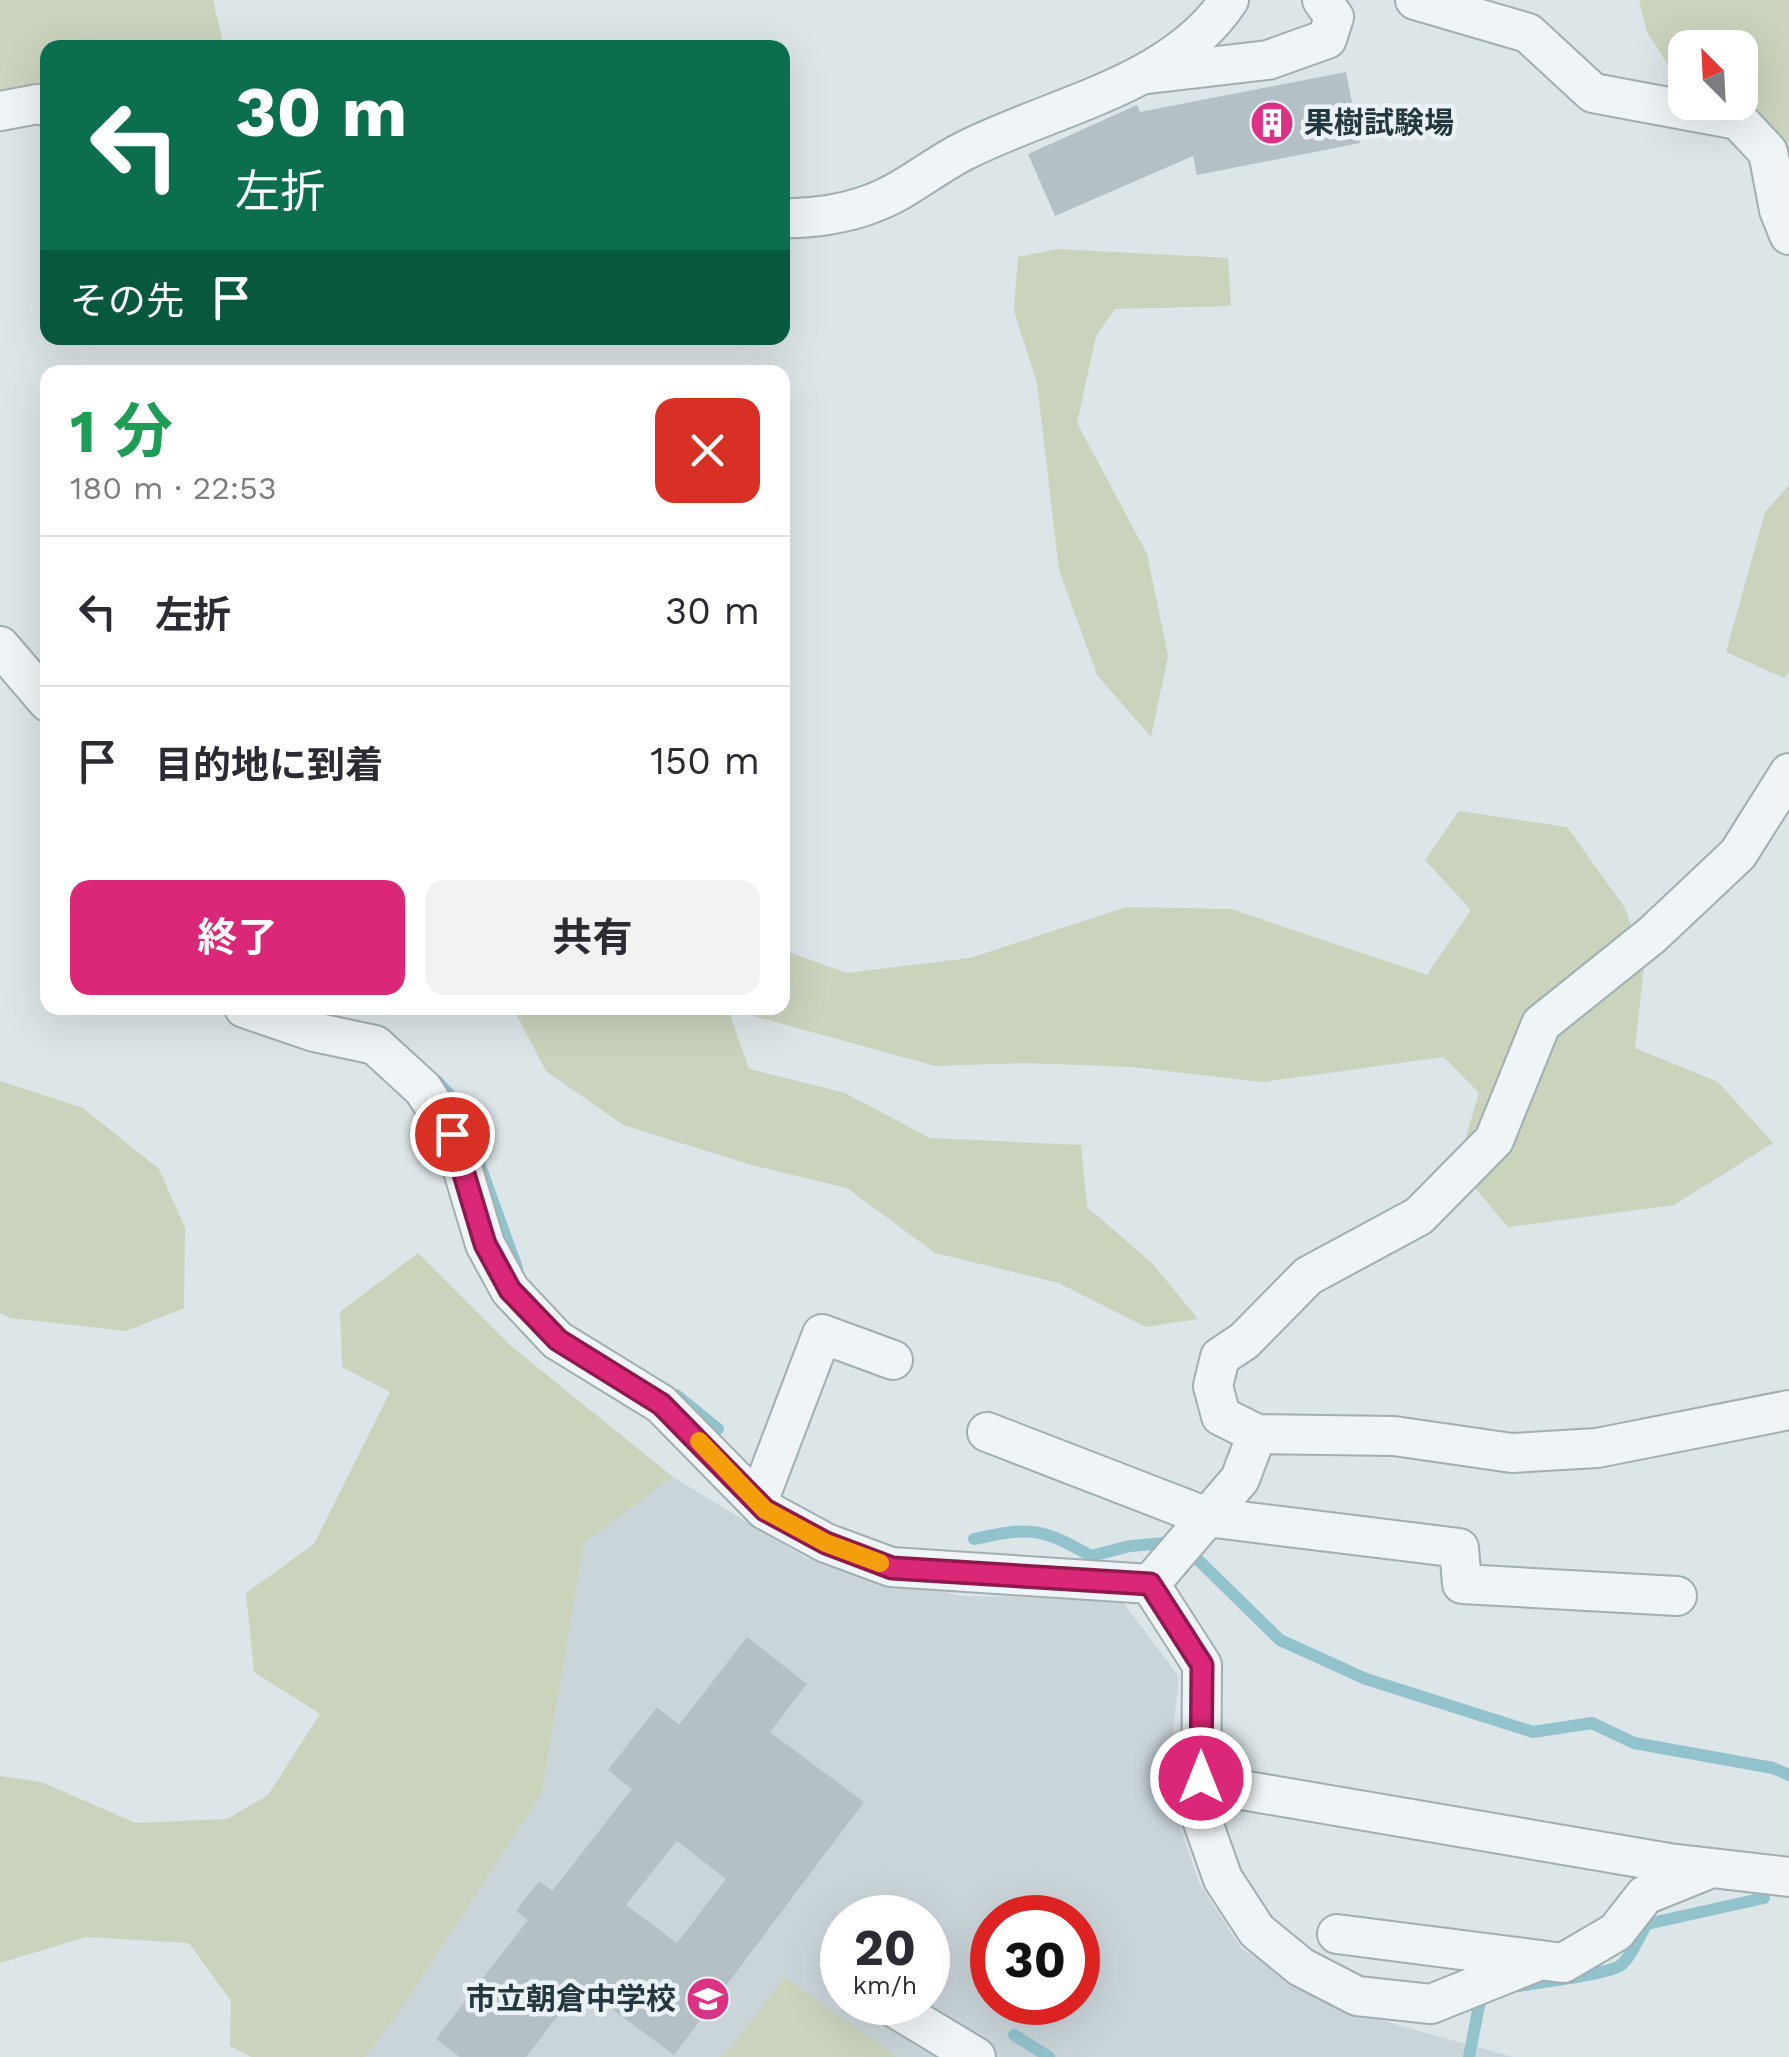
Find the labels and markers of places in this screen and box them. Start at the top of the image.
building icon: 果樹試験場 [1249,100,1295,146]
place label: 果樹試験場 [1304,105,1454,140]
pin [410,1092,495,1177]
school or university icon: 市立朝倉中学校 [685,1976,731,2022]
place label: 市立朝倉中学校 [466,1981,676,2016]

